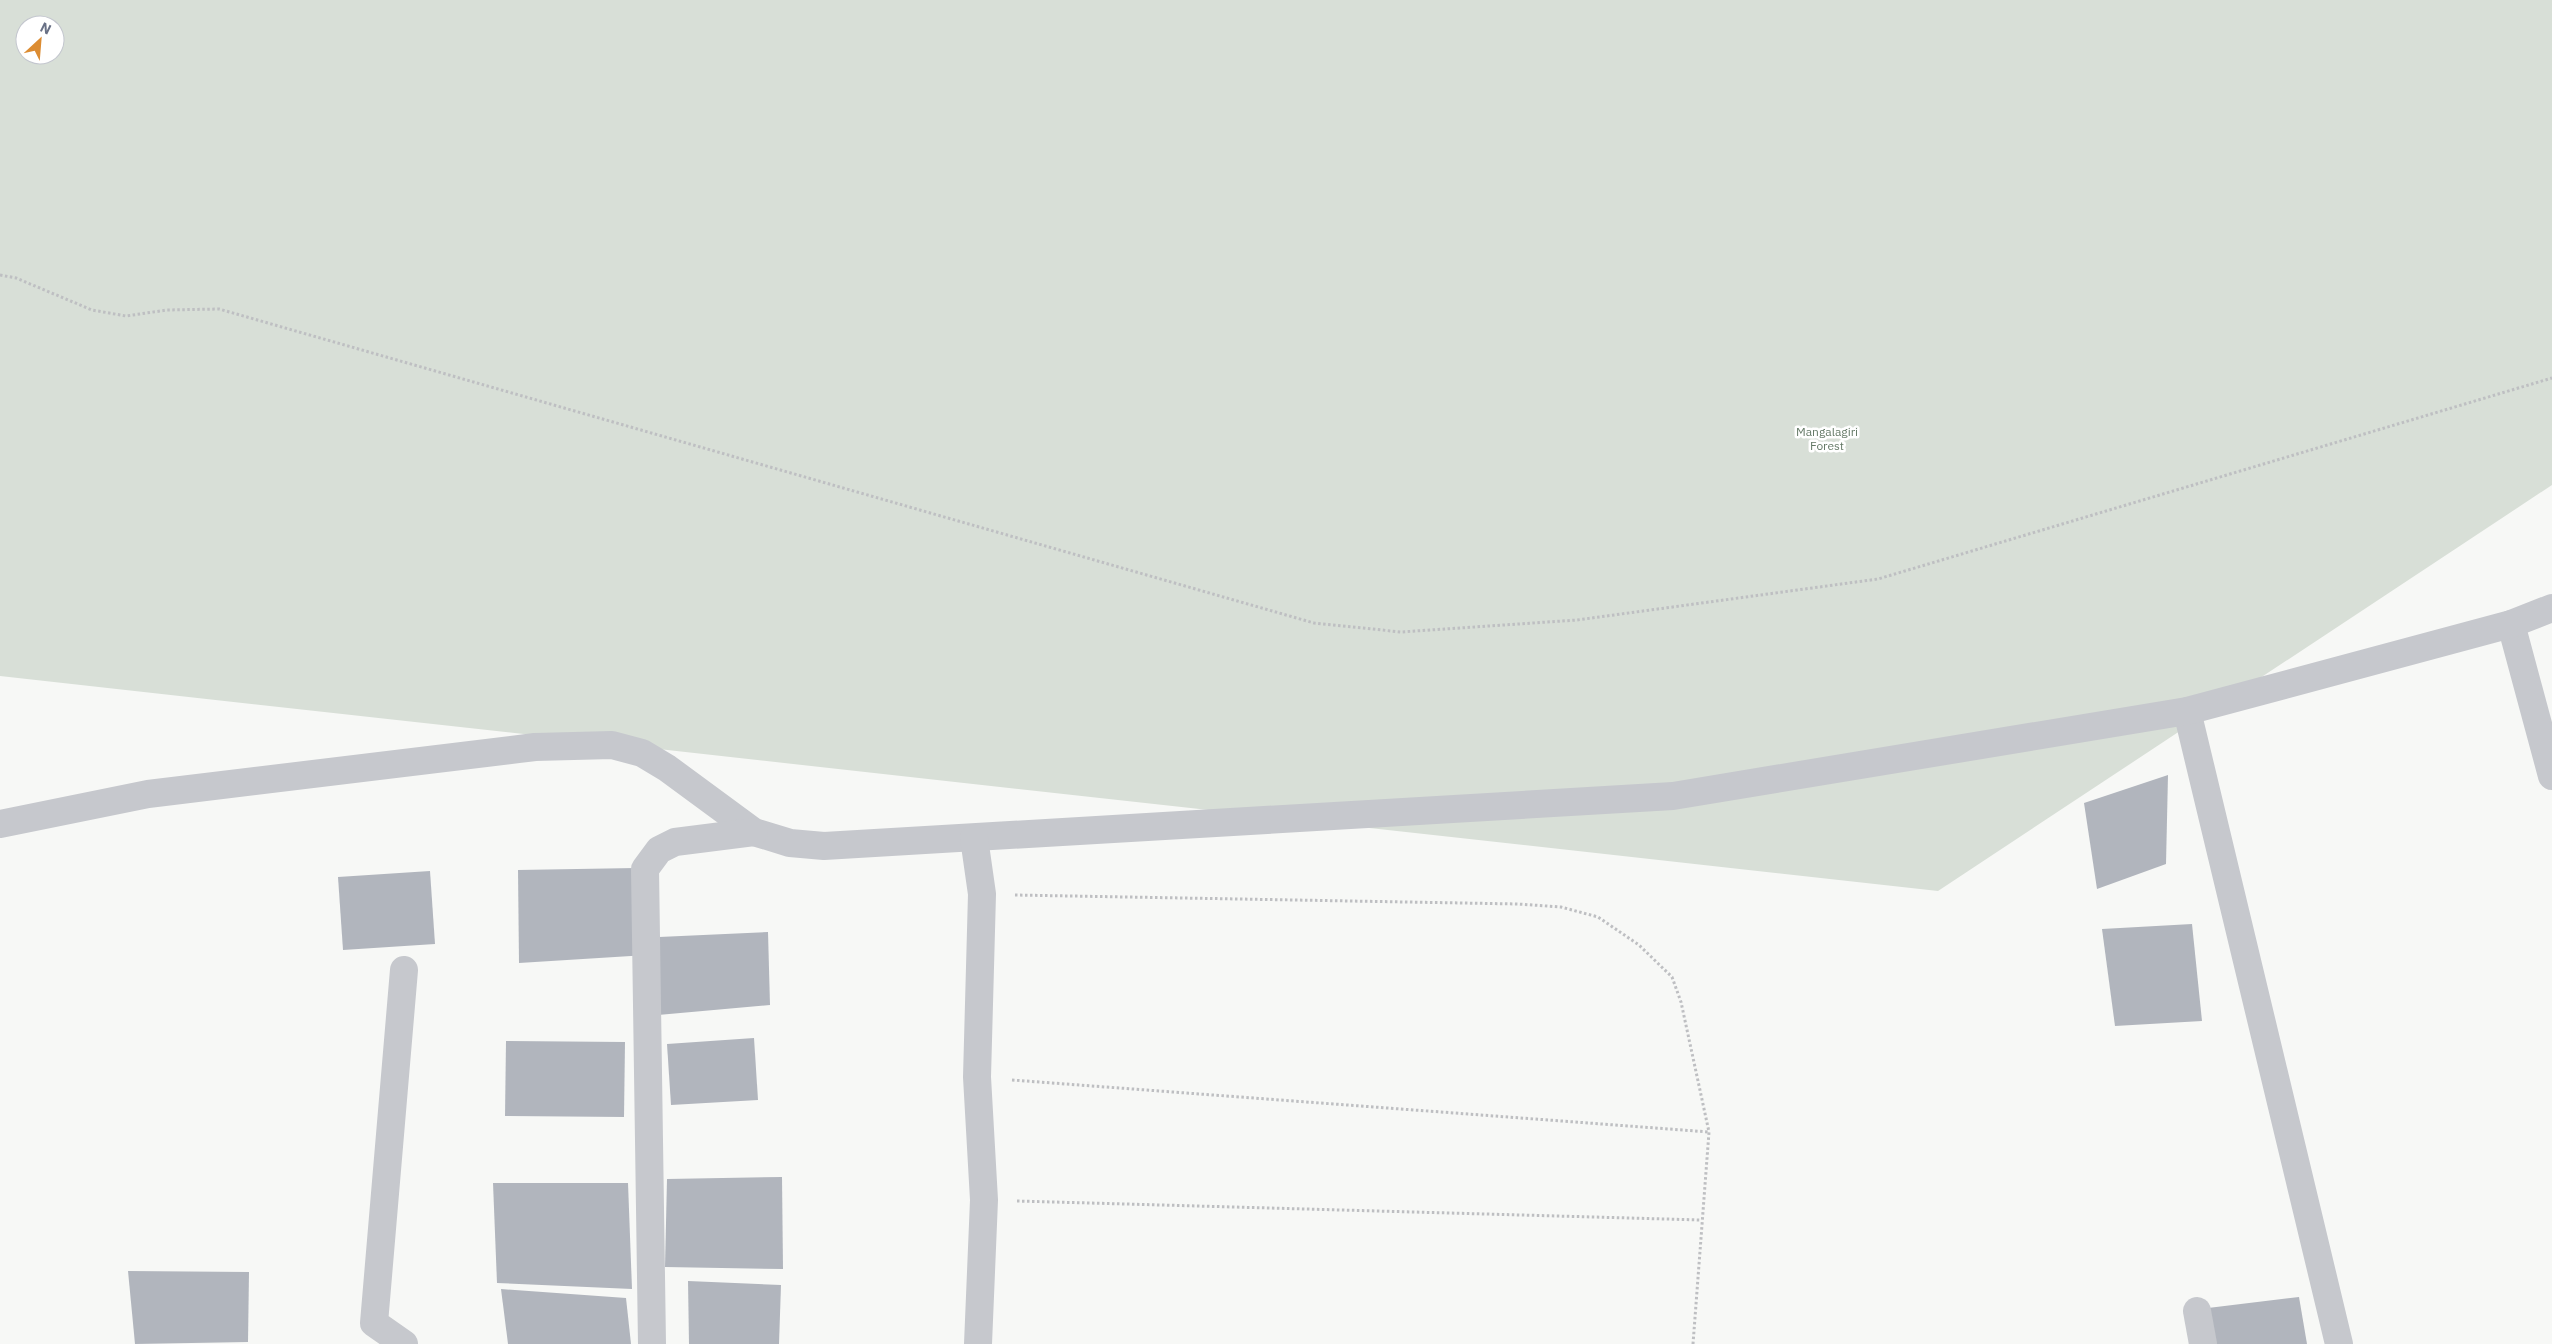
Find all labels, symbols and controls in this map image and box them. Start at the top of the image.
north arrow [15,15,65,65]
text: N [37,18,54,39]
park label: Mangalagiri Forest [1796,424,1858,453]

